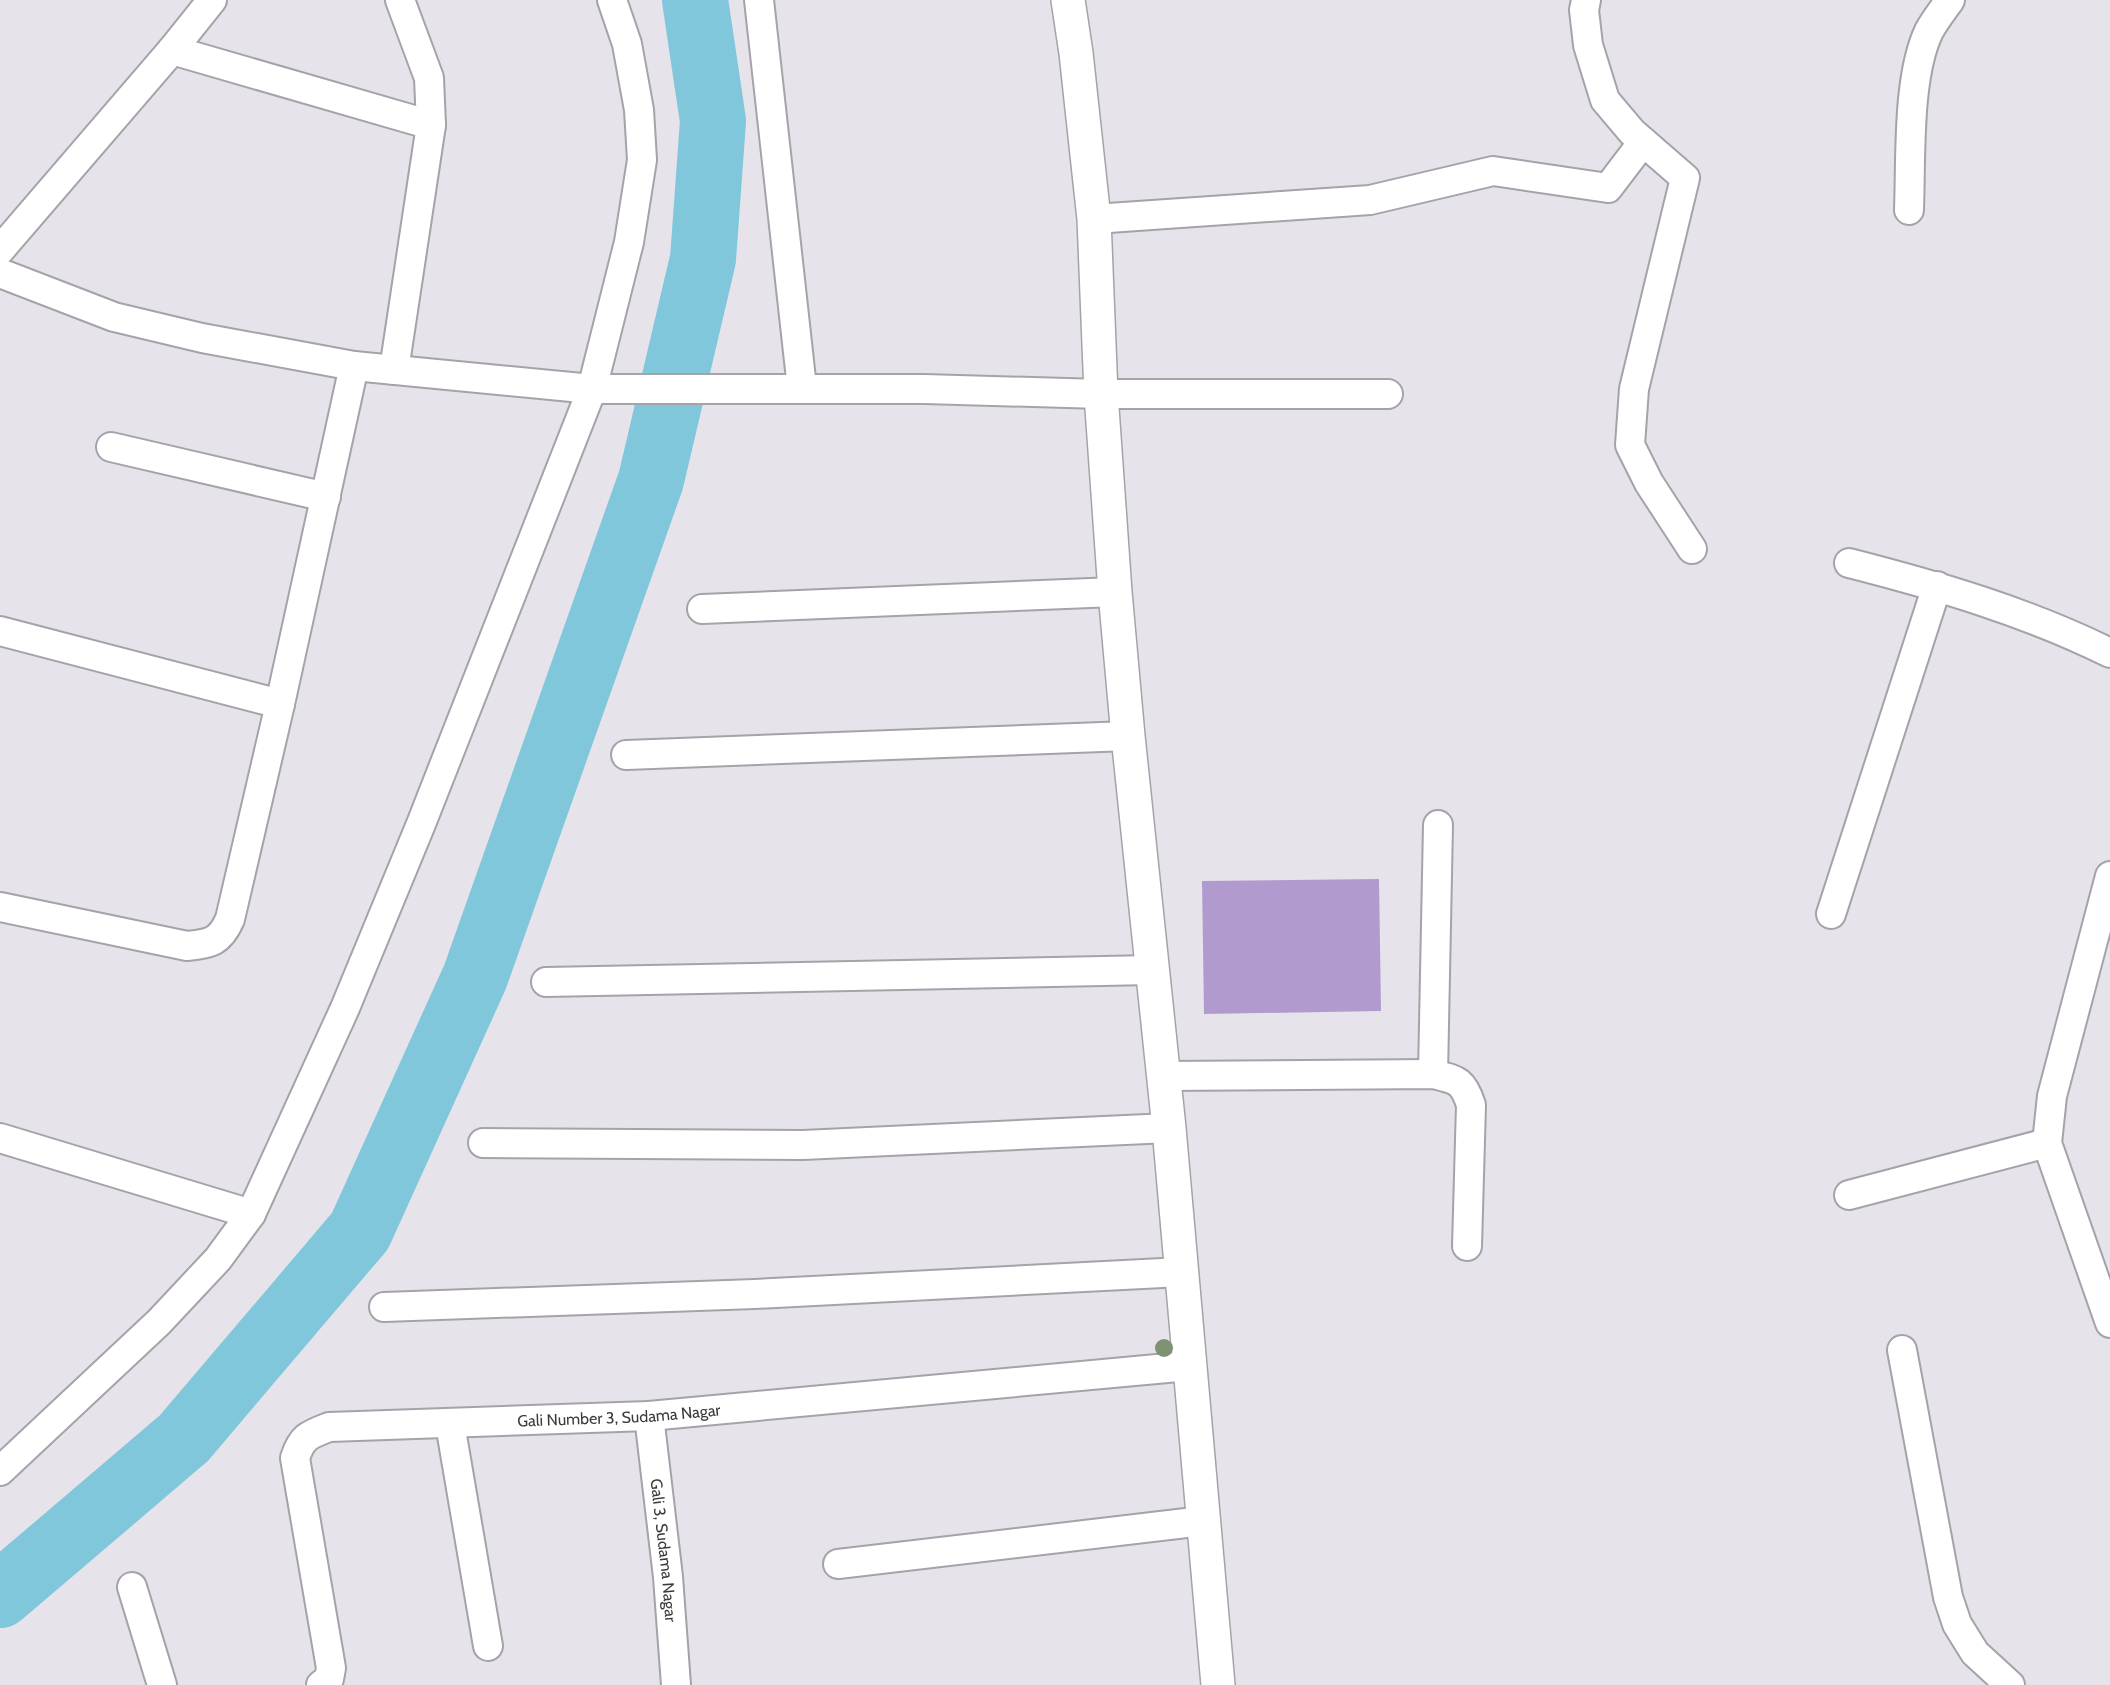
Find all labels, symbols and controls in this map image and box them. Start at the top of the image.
street label: Gali Number 3, Sudama Nagar [517,1400,722,1431]
street label: Gali 3, Sudama Nagar [646,1477,680,1623]

